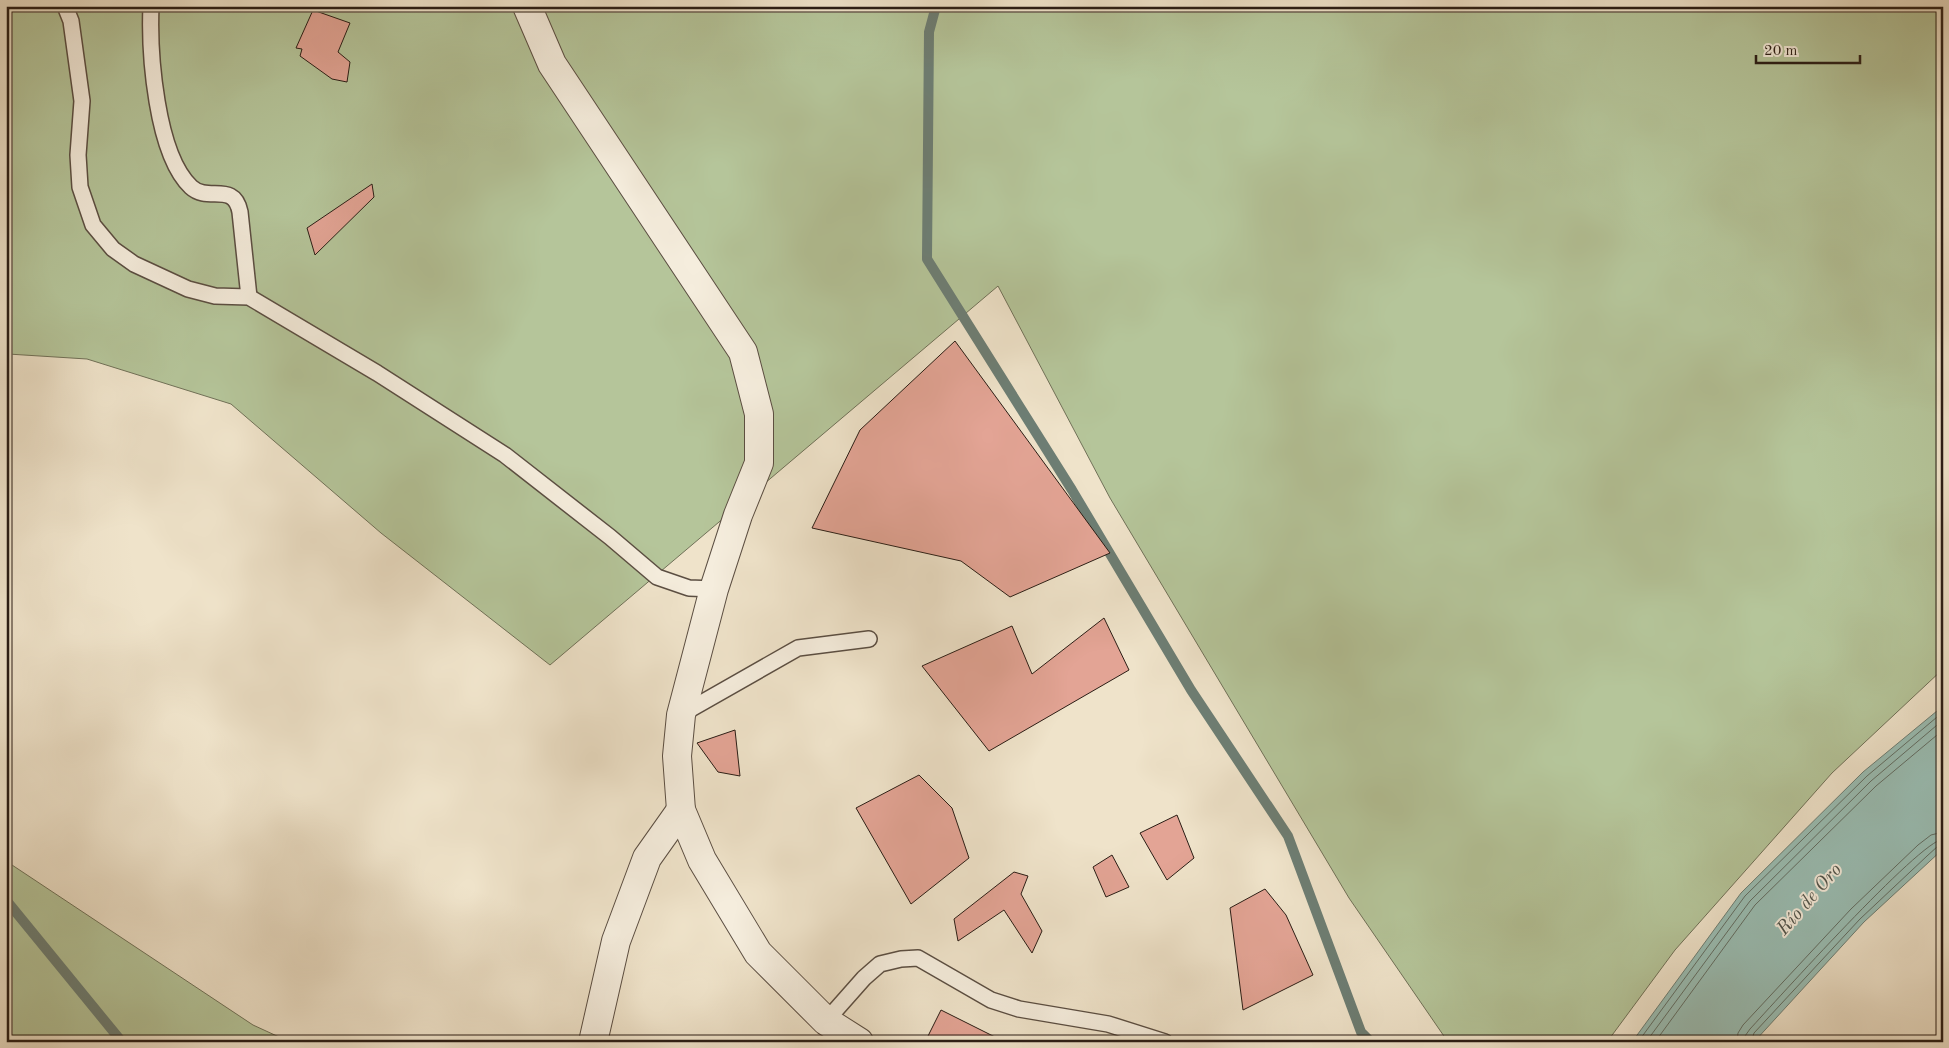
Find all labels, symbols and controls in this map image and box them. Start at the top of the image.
scale bar [1756,32,1860,64]
text: 20 m [1764,44,1798,59]
water label: Río de Oro [1773,860,1846,940]

